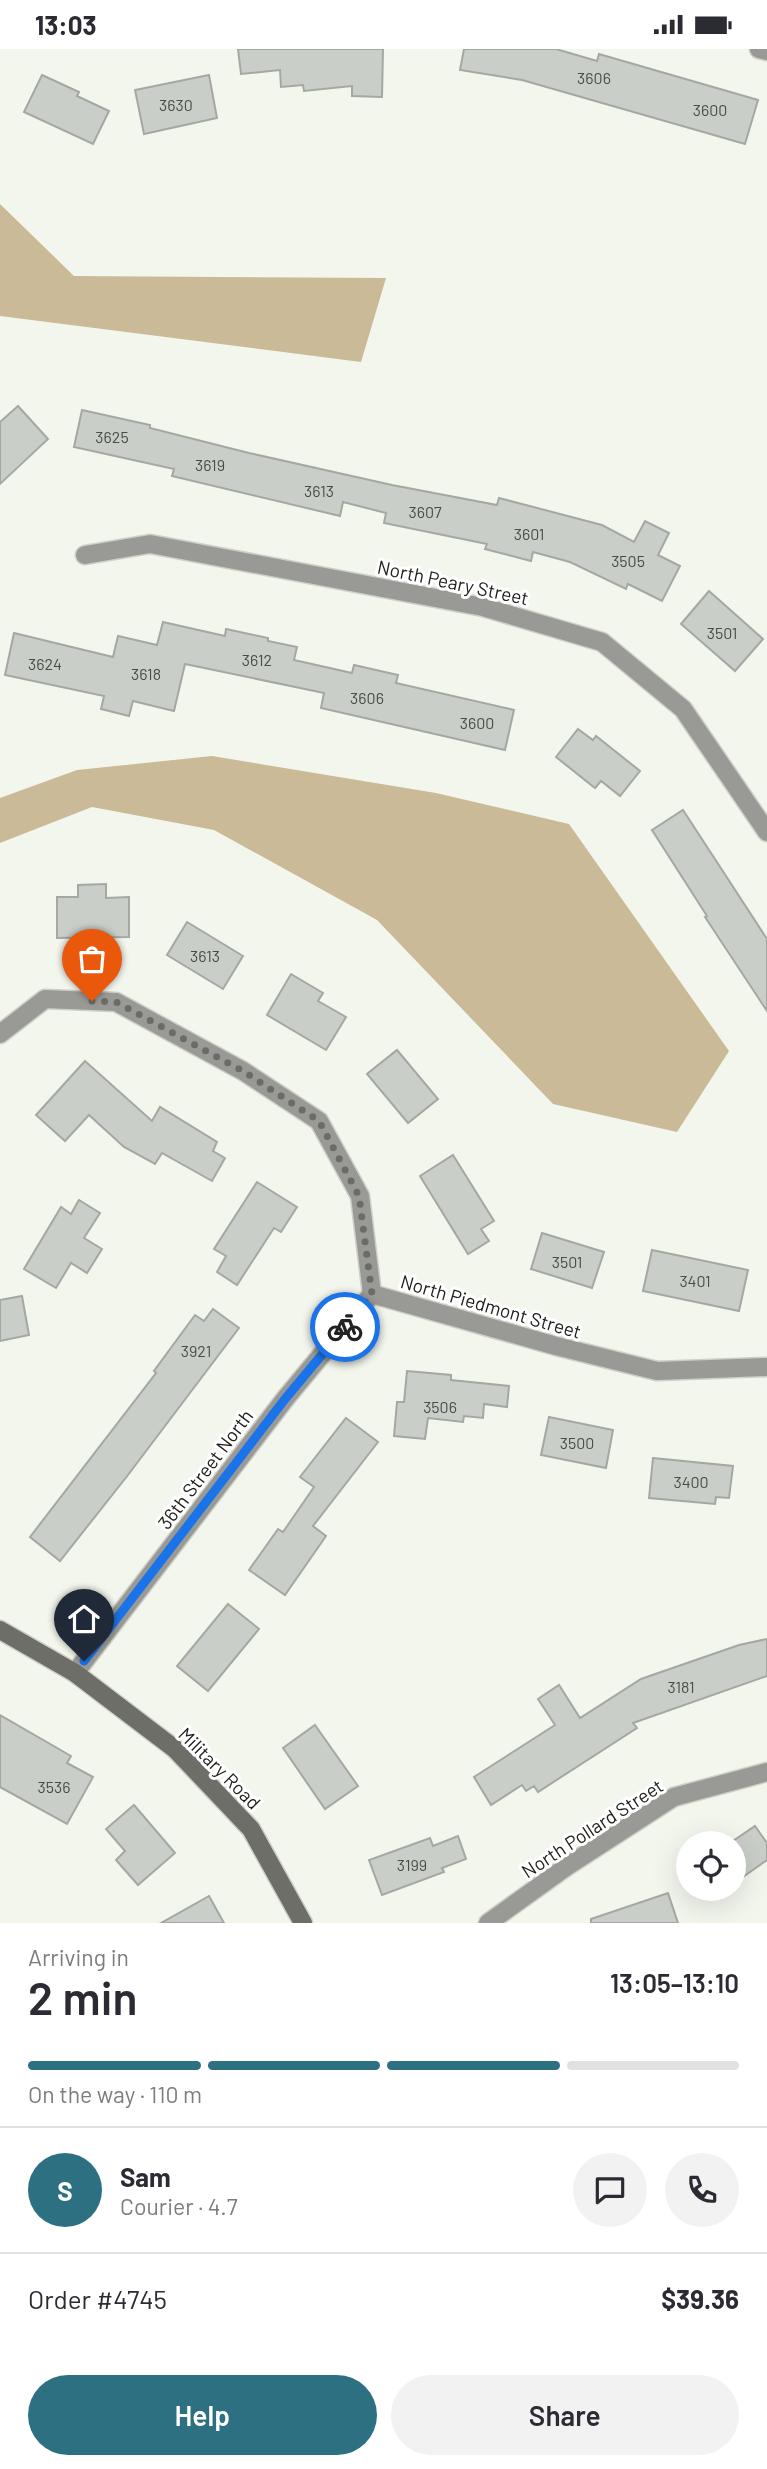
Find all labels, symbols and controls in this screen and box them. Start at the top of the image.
text: 13:03 [35,9,97,40]
house number: 3606 [577,68,611,87]
house number: 3630 [159,95,193,114]
house number: 3600 [693,100,727,119]
house number: 3625 [95,427,129,446]
house number: 3619 [195,455,225,474]
house number: 3613 [304,481,334,500]
house number: 3607 [408,502,442,521]
house number: 3601 [514,524,544,543]
house number: 3505 [611,551,645,570]
street label: North Peary Street [375,555,531,609]
house number: 3501 [707,623,737,642]
house number: 3612 [242,650,272,669]
house number: 3624 [28,654,62,673]
house number: 3618 [131,664,161,683]
house number: 3606 [350,688,384,707]
house number: 3600 [460,713,494,732]
pin [62,929,122,1001]
icon: bag [73,940,111,978]
house number: 3613 [190,946,220,965]
house number: 3501 [552,1252,582,1271]
street label: North Piedmont Street [398,1269,584,1343]
house number: 3401 [679,1271,711,1290]
courier [310,1292,380,1362]
icon: bike [326,1308,364,1346]
house number: 3921 [181,1341,211,1360]
house number: 3506 [423,1397,457,1416]
street label: 36th Street North [153,1405,257,1533]
house number: 3500 [560,1433,594,1452]
house number: 3400 [673,1472,709,1491]
pin [54,1589,114,1661]
icon: home [65,1600,103,1638]
house number: 3181 [667,1677,695,1696]
street label: Military Road [174,1722,266,1814]
street label: North Pollard Street [517,1774,667,1882]
house number: 3536 [38,1777,70,1796]
map controls [676,1831,746,1901]
button: locate [676,1831,746,1901]
house number: 3199 [397,1855,427,1874]
text: Arriving in [28,1943,129,1971]
text: 13:05–13:10 [610,1967,739,1998]
text: 2 min [28,1969,137,2024]
text: On the way · 110 m [28,2080,202,2108]
button: chat [573,2153,647,2227]
button: phone [665,2153,739,2227]
text: Sam [120,2161,171,2192]
text: S [57,2175,73,2206]
text: Courier · 4.7 [120,2192,238,2220]
text: Order #4745 [28,2283,167,2314]
text: $39.36 [661,2283,739,2314]
button: Help [28,2375,377,2455]
button: Share [391,2375,739,2455]

